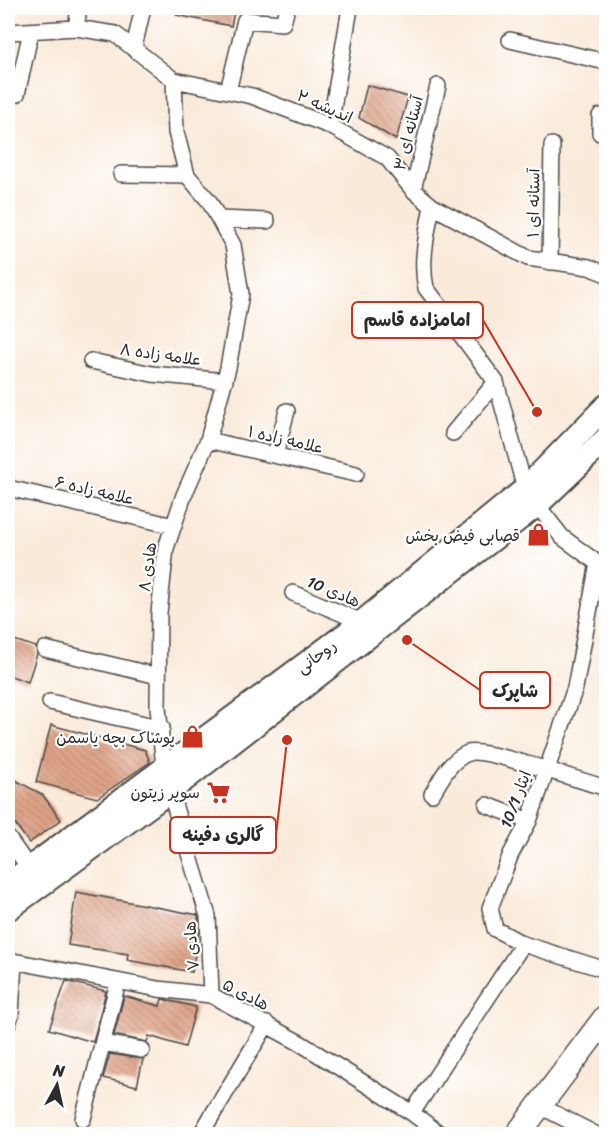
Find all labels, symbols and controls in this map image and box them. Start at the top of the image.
street label: اندیشه ۲ [292,81,358,132]
street label: آستانه ای ۳ [385,91,432,174]
street label: آستانه ای ۱ [518,167,549,238]
callout: امامزاده قاسم [352,302,483,338]
text: امامزاده قاسم [364,304,470,336]
street label: علامه زاده ۸ [118,334,204,375]
street label: علامه زاده ۱ [245,417,327,462]
street label: علامه زاده ۶ [52,467,138,514]
place label: قصابی فیض بخش [405,521,520,550]
shop icon: قصابی فیض بخش [525,522,551,548]
street label: هادی ۸ [130,540,165,594]
street label: هادی 10 [303,567,365,616]
street label: روحانی [290,631,343,681]
callout: شاپرک [480,672,550,708]
text: شاپرک [492,675,538,707]
place label: پوشاک بچه یاسمن [56,723,175,752]
shop icon: پوشاک بچه یاسمن [180,724,206,750]
street label: ایثار 10/1 [491,766,540,832]
place label: سوپر زیتون [131,778,200,807]
supermarket icon: سوپر زیتون [205,779,231,805]
callout: گالری دفینه [170,817,276,853]
text: گالری دفینه [182,819,264,851]
street label: هادی ۷ [175,920,208,972]
street label: هادی ۵ [217,970,275,1019]
north arrow [27,1055,87,1115]
text: N [51,1055,67,1086]

